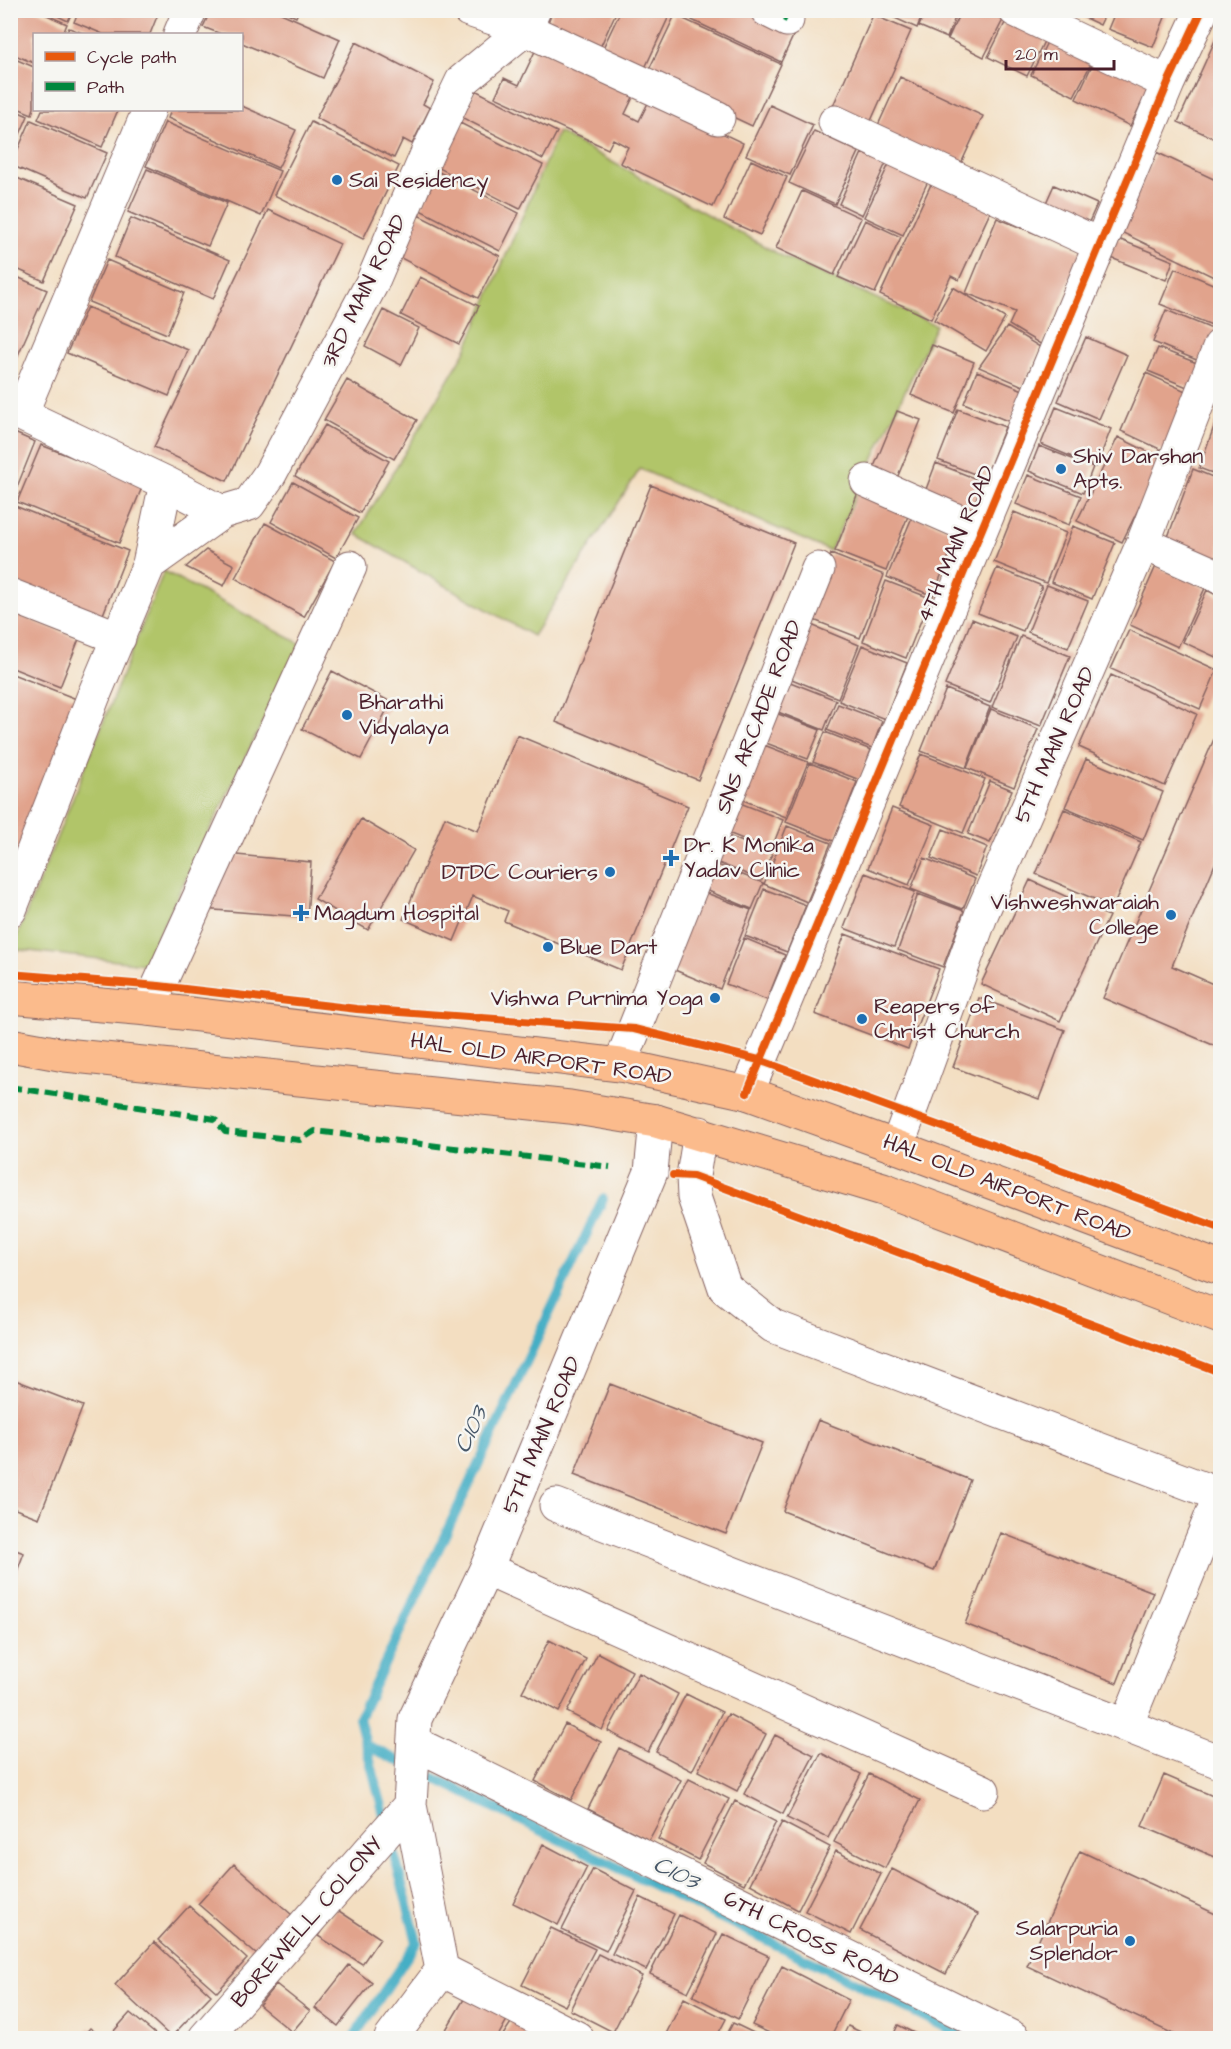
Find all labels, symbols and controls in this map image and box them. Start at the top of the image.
legend [33,33,243,111]
scale bar [1006,33,1114,71]
text: 20 m [1015,42,1058,67]
text: Cycle path [87,45,176,71]
text: Path [87,75,124,100]
place label: Sai Residency [349,165,489,197]
marker: Sai Residency [330,173,344,187]
street label: 3RD MAIN ROAD [313,209,415,373]
place label: Shiv Darshan Apts. [1073,441,1203,497]
street label: 4TH MAIN ROAD [909,461,1003,627]
marker: Shiv Darshan Apts. [1054,462,1068,476]
street label: SNS ARCADE ROAD [708,616,810,818]
street label: 5TH MAIN ROAD [1007,662,1103,828]
place label: Bharathi Vidyalaya [359,687,449,744]
marker: Bharathi Vidyalaya [340,708,354,722]
place label: Dr. K Monika Yadav Clinic [684,830,814,886]
marker: Dr. K Monika Yadav Clinic [662,849,680,867]
place label: DTDC Couriers [442,857,598,888]
marker: DTDC Couriers [603,865,617,879]
place label: Vishweshwaraiah College [991,887,1159,944]
place label: Magdum Hospital [314,898,479,930]
marker: Magdum Hospital [292,904,310,922]
marker: Vishweshwaraiah College [1164,908,1178,922]
place label: Blue Dart [560,932,658,963]
marker: Blue Dart [541,940,555,954]
place label: Vishwa Purnima Yoga [491,983,703,1015]
marker: Vishwa Purnima Yoga [708,991,722,1005]
place label: Reapers of Christ Church [874,991,1019,1047]
marker: Reapers of Christ Church [855,1012,869,1026]
street label: HAL OLD AIRPORT ROAD [408,1025,674,1093]
street label: HAL OLD AIRPORT ROAD [879,1126,1135,1250]
street label: 5TH MAIN ROAD [495,1351,589,1519]
water label: C103 [446,1399,498,1459]
street label: BOREWELL COLONY [224,1829,390,2014]
water label: C103 [647,1847,707,1900]
street label: 6TH CROSS ROAD [718,1883,904,1995]
place label: Salarpuria Splendor [1016,1913,1118,1969]
marker: Salarpuria Splendor [1123,1934,1137,1948]

